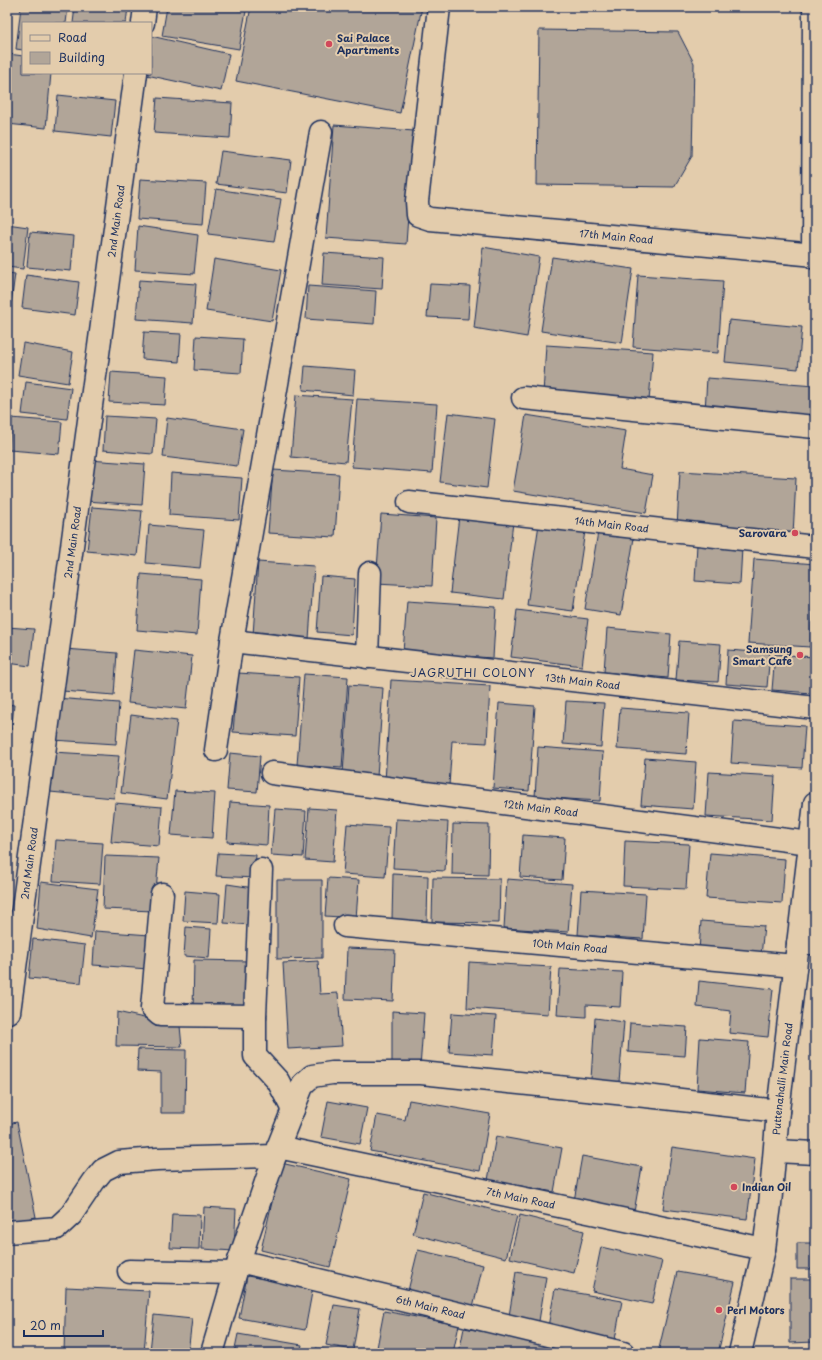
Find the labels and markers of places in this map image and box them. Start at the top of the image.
place label: Sai Palace Apartments [337,30,399,57]
marker: Sai Palace Apartments [324,39,334,49]
place label: Sarovara [739,525,787,540]
marker: Sarovara [790,528,800,538]
place label: Samsung Smart Cafe [732,641,793,668]
marker: Samsung Smart Cafe [795,650,805,660]
place label: Indian Oil [742,1179,791,1194]
marker: Indian Oil [729,1182,739,1192]
place label: Perl Motors [727,1302,785,1317]
marker: Perl Motors [714,1305,724,1315]

